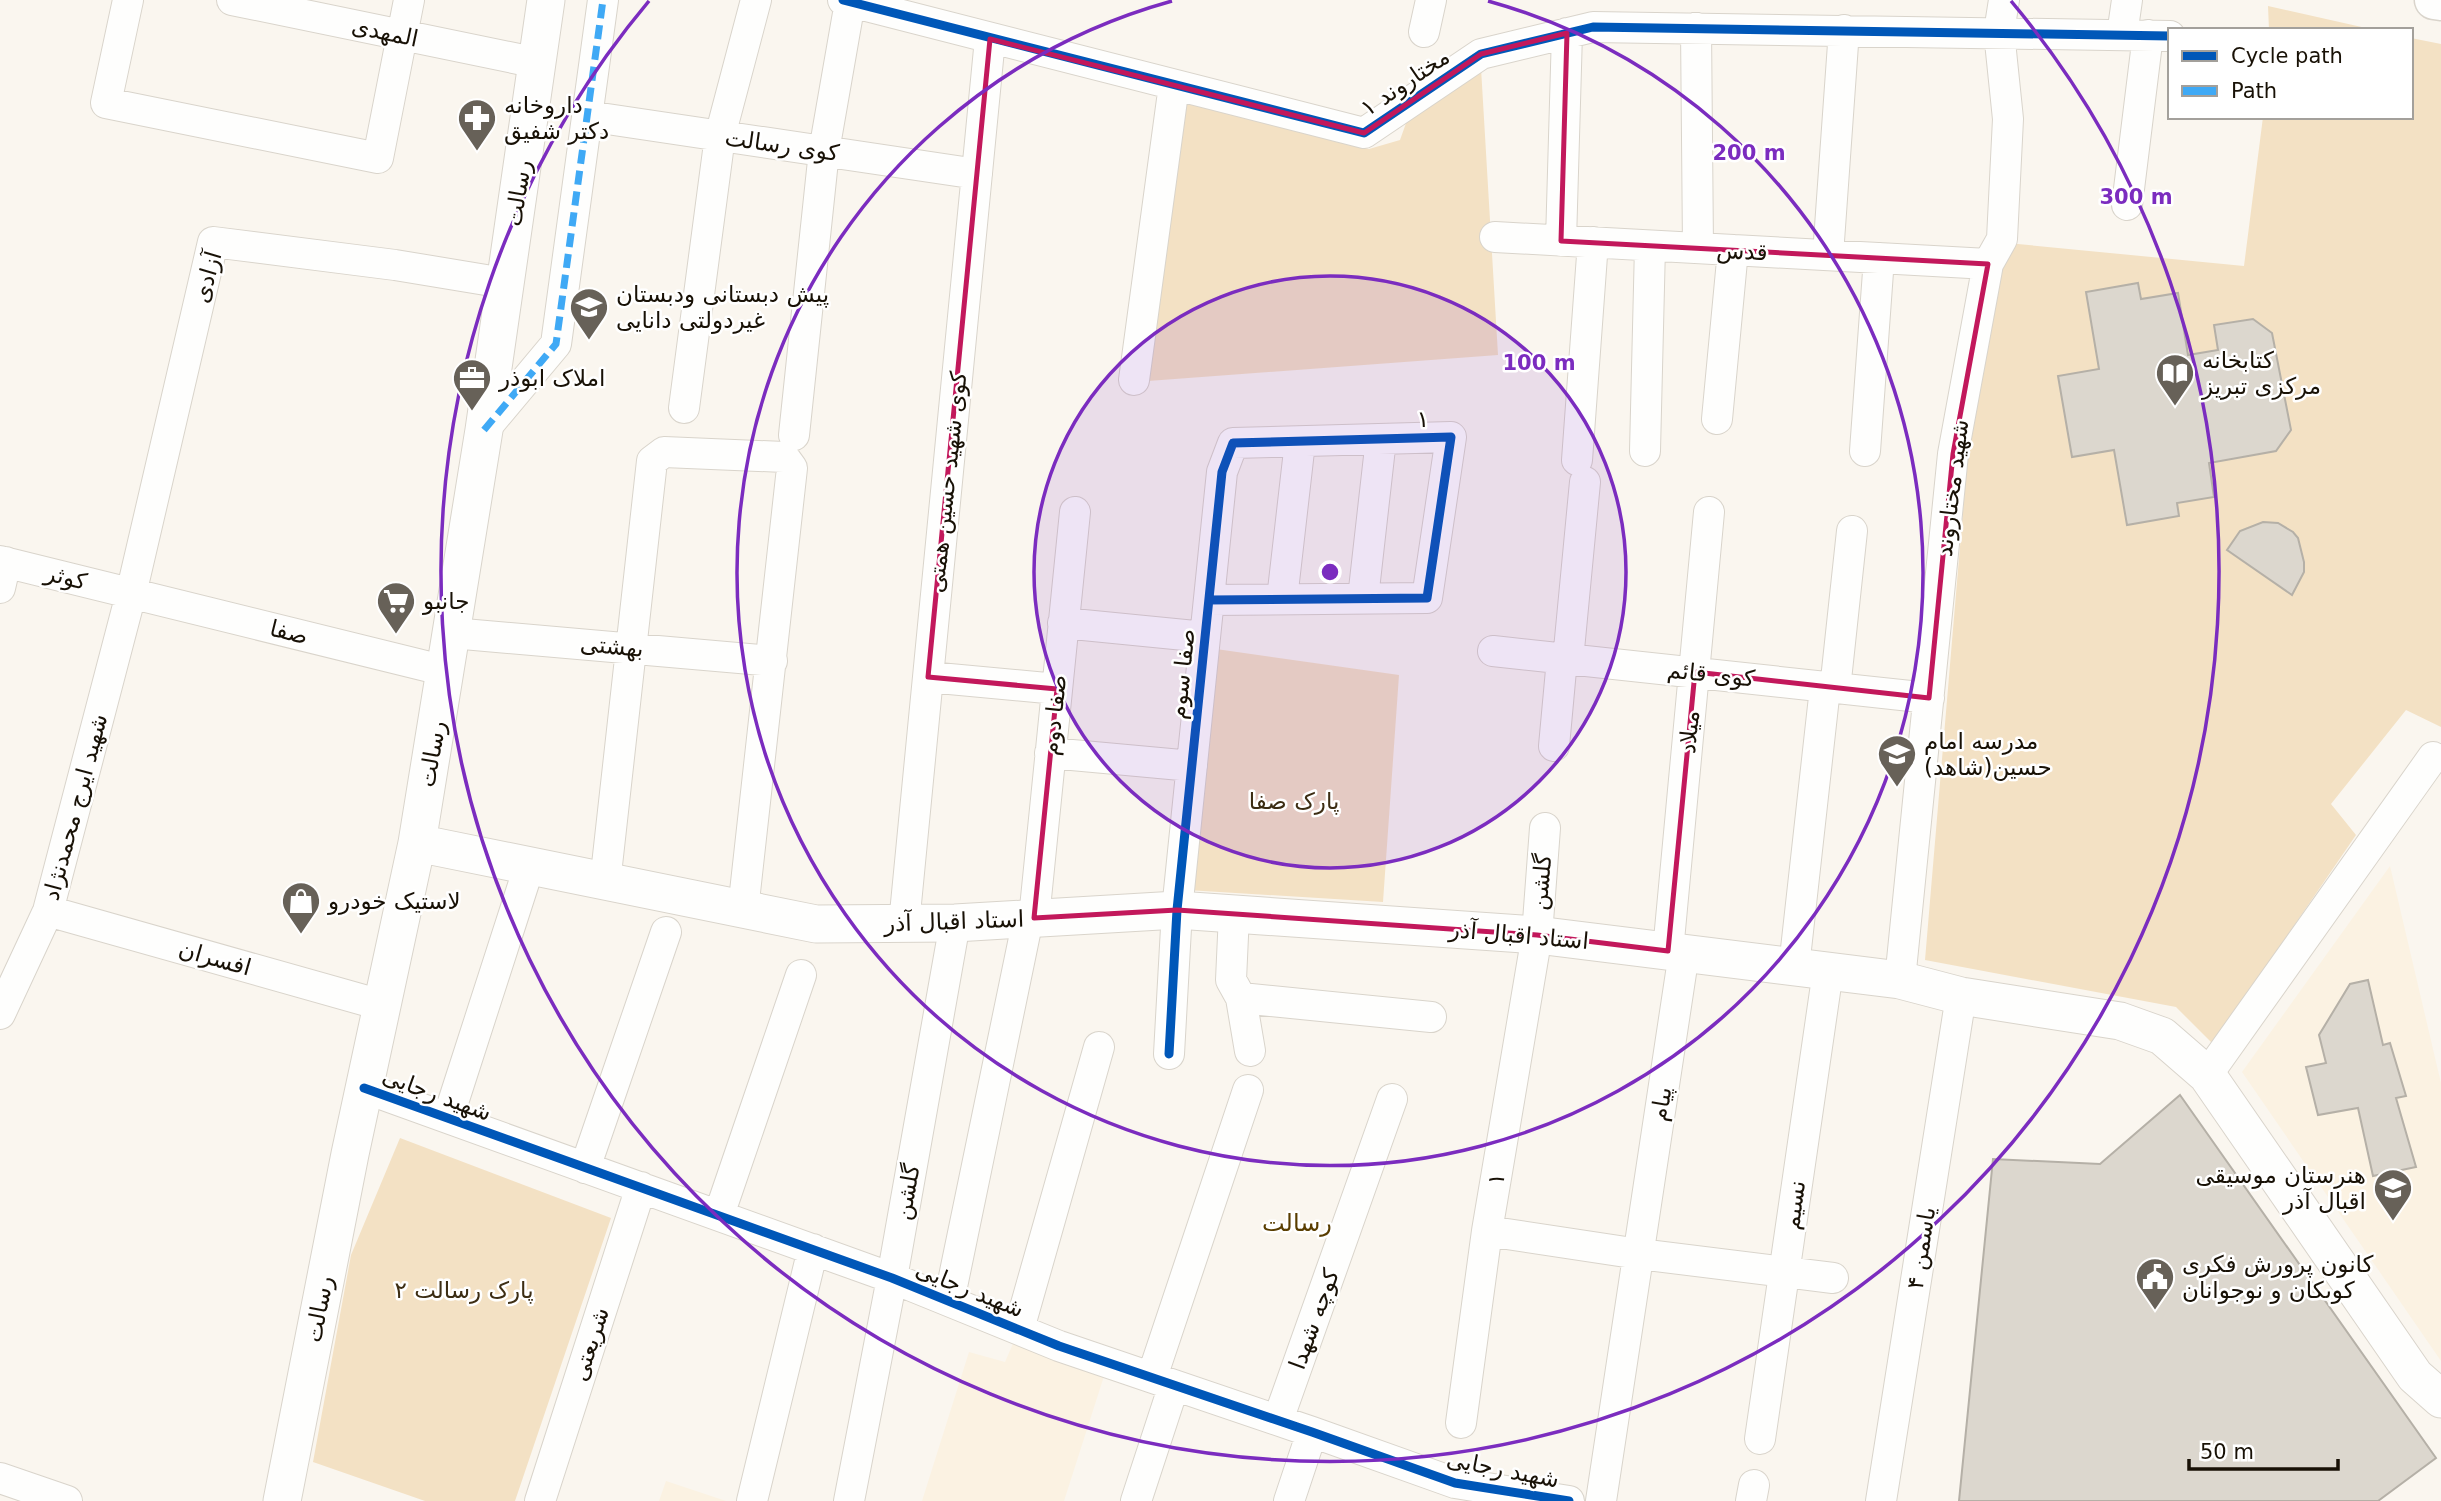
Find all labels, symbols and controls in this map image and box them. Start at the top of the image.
street label: المهدی [349,12,421,53]
legend [2168,28,2413,119]
street label: مختاروند ۱ [1356,43,1455,122]
text: Cycle path [2231,44,2343,68]
text: Path [2231,79,2277,103]
place label: داروخانه دکتر شفیق [504,92,609,145]
pharmacy icon: داروخانه دکتر شفیق [456,97,498,152]
street label: کوی رسالت [723,124,841,167]
text: 200 m [1712,141,1786,165]
street label: رسالت [500,158,537,228]
text: 300 m [2099,185,2173,209]
street label: قدس [1716,237,1768,266]
street label: آزادی [186,247,228,306]
place label: پیش دبستانی ودبستان غیردولتی دانایی [616,281,829,334]
school or university icon: پیش دبستانی ودبستان غیردولتی دانایی [568,286,610,341]
place label: کتابخانه مرکزى تبریز [2201,347,2321,400]
text: 100 m [1502,351,1576,375]
library icon: کتابخانه مرکزى تبریز [2154,352,2196,407]
office icon: املاک ابوذر [451,357,493,412]
place label: املاک ابوذر [498,365,605,392]
street label: کوی شهید حسین همتی [922,370,973,594]
street label: ۱ [1416,406,1430,432]
street label: شهید مختاروند [1931,418,1974,558]
street label: کوثر [41,559,90,596]
centre of rings [1318,560,1342,584]
supermarket icon: جانبو [375,580,417,635]
place label: جانبو [422,588,469,615]
street label: صفا [267,615,311,649]
street label: صفا سوم [1164,627,1201,721]
street label: بهشتی [579,630,645,663]
street label: کوی قائم [1666,656,1756,693]
street label: صفا دوم [1037,673,1072,757]
street label: میلاد [1674,709,1704,755]
street label: شهید ایرج محمدنژاد [38,711,113,903]
street label: رسالت [413,719,452,789]
place label: مدرسه امام حسین(شاهد) [1924,728,2052,781]
school or university icon: مدرسه امام حسین(شاهد) [1876,733,1918,788]
park label: پارک صفا [1249,788,1339,815]
street label: گلشن [1526,853,1557,911]
shop icon: لاستیک خودرو [280,880,322,935]
place label: لاستیک خودرو [327,888,461,915]
street label: استاد اقبال آذر [882,905,1025,937]
street label: استاد اقبال آذر [1447,915,1590,955]
street label: افسران [176,935,254,982]
street label: شهید رجایی [379,1062,495,1127]
street label: پیام [1645,1085,1678,1123]
street label: گلشن [889,1162,926,1222]
place label: هنرستان موسیقی اقبال آذر [2196,1162,2366,1215]
school or university icon: هنرستان موسیقی اقبال آذر [2372,1167,2414,1222]
street label: ۱ [1482,1171,1510,1187]
street label: نسیم [1778,1179,1811,1231]
street label: یاسمن ۴ [1902,1205,1941,1291]
district label: رسالت [1262,1209,1332,1237]
place label: کانون پرورش فکرى کوىکان و نوجوانان [2182,1251,2374,1304]
street label: شهید رجایی [912,1256,1028,1323]
public building icon: کانون پرورش فکرى کوىکان و نوجوانان [2134,1256,2176,1311]
street label: کوچه شهدا [1284,1265,1345,1373]
street label: رسالت [300,1274,339,1345]
park label: پارک رسالت ۲ [394,1277,534,1304]
street label: شریعتی [566,1304,615,1384]
scale bar [2189,1428,2338,1472]
text: 50 m [2200,1440,2254,1464]
street label: شهید رجایی [1444,1445,1561,1494]

